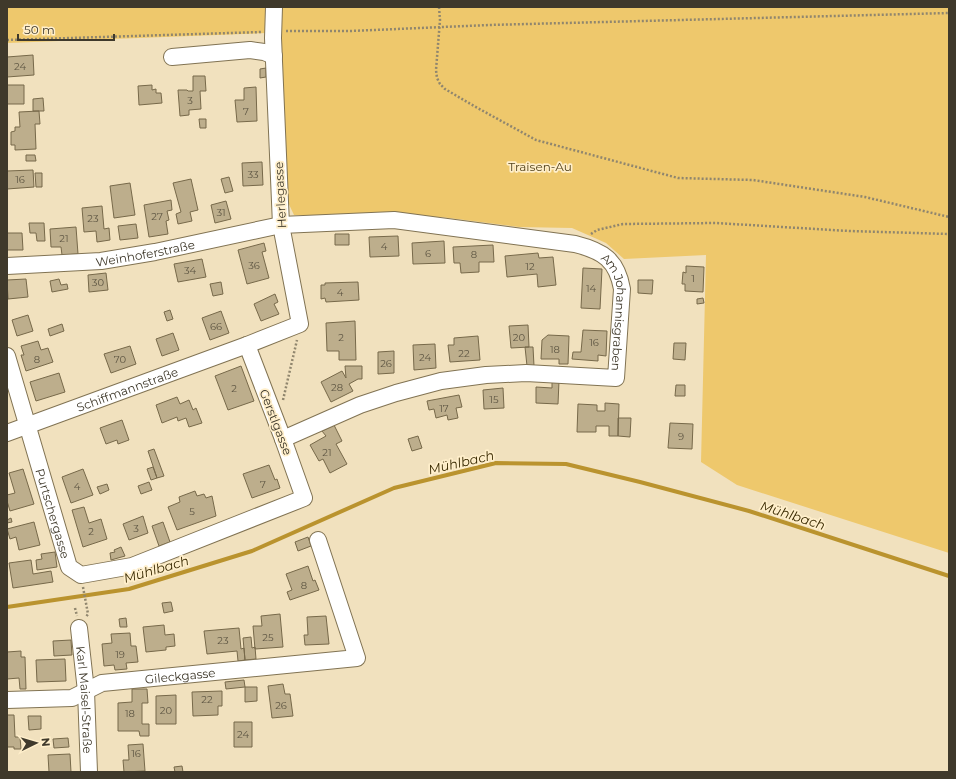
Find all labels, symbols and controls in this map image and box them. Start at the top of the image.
scale bar [18,16,114,42]
text: 50 m [24,22,55,37]
house number: 24 [14,60,26,73]
house number: 3 [187,94,193,107]
house number: 7 [243,105,249,118]
park label: Traisen-Au [508,159,572,174]
street label: Herlegasse [271,161,289,229]
house number: 33 [247,168,259,181]
house number: 16 [15,173,25,186]
house number: 31 [216,206,226,219]
house number: 27 [151,210,163,223]
house number: 23 [87,212,99,225]
house number: 21 [59,232,69,245]
street label: Weinhoferstraße [95,236,196,269]
house number: 4 [381,240,388,253]
house number: 6 [425,247,431,260]
house number: 8 [471,248,477,261]
street label: Am Johannisgraben [599,249,630,372]
house number: 36 [248,259,260,272]
house number: 12 [525,260,535,273]
house number: 34 [184,264,197,277]
house number: 1 [691,272,695,285]
house number: 30 [92,276,105,289]
house number: 14 [586,282,596,295]
house number: 4 [337,286,344,299]
house number: 66 [210,320,222,333]
house number: 2 [338,331,344,344]
house number: 20 [513,331,526,344]
house number: 16 [589,336,599,349]
house number: 18 [550,343,560,356]
house number: 22 [458,347,470,360]
house number: 24 [419,351,431,364]
house number: 8 [34,353,40,366]
house number: 70 [114,353,127,366]
house number: 26 [380,357,392,370]
street label: Schiffmannstraße [74,363,180,414]
house number: 28 [331,381,343,394]
house number: 2 [231,382,237,395]
street label: Gerstlgasse [257,387,295,457]
house number: 15 [489,393,499,406]
house number: 17 [439,402,449,415]
house number: 9 [678,430,684,443]
house number: 21 [322,446,332,459]
water label: Mühlbach [427,447,495,477]
street label: Purtschergasse [33,466,74,560]
house number: 7 [260,478,266,491]
house number: 4 [74,480,81,493]
water label: Mühlbach [759,497,827,533]
house number: 5 [189,505,195,518]
house number: 3 [133,522,139,535]
house number: 2 [88,525,94,538]
water label: Mühlbach [122,552,190,586]
house number: 8 [301,579,307,592]
house number: 25 [262,631,274,644]
house number: 23 [217,634,229,647]
street label: Karl Maisel-Straße [74,645,96,754]
house number: 19 [115,648,125,661]
street label: Gileckgasse [144,664,216,686]
house number: 22 [201,693,213,706]
house number: 26 [275,699,287,712]
house number: 20 [160,704,173,717]
house number: 18 [125,707,135,720]
north arrow [16,723,56,763]
house number: 24 [237,728,249,741]
text: N [39,737,53,747]
house number: 16 [131,747,141,760]

